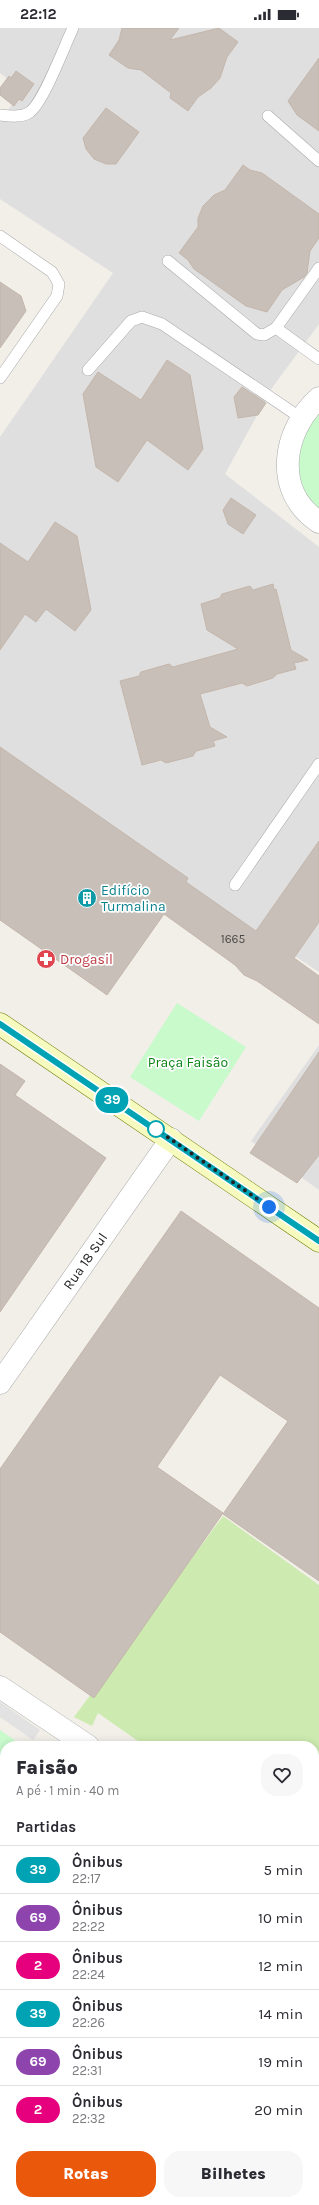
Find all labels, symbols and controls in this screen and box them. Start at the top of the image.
text: 22:12 [20,5,57,23]
place label: Edifício Turmalina [101,882,166,915]
building icon: Edifício Turmalina [76,887,98,909]
house number: 1665 [221,932,245,946]
pharmacy icon: Drogasil [35,948,57,970]
place label: Drogasil [60,951,113,968]
park label: Praça Faisão [148,1054,228,1071]
line badge: 39 [94,1087,130,1113]
text: 39 [103,1091,121,1108]
unlabelled marker [147,1120,165,1138]
your location [259,1197,279,1217]
street label: Rua 18 Sul [60,1230,111,1293]
button: heart [261,1754,303,1796]
text: Faisão [16,1757,78,1779]
text: A pé · 1 min · 40 m [16,1783,119,1798]
text: Partidas [16,1818,76,1836]
text: Ônibus [72,1853,123,1871]
text: 39 [29,1861,47,1878]
text: 5 min [263,1861,303,1879]
text: 22:17 [72,1871,100,1886]
text: Ônibus [72,1901,123,1919]
text: 69 [29,1909,47,1926]
text: 10 min [258,1909,303,1927]
text: 22:22 [72,1919,105,1934]
text: Ônibus [72,1949,123,1967]
text: 2 [34,1957,42,1974]
text: 12 min [258,1957,303,1975]
text: 22:24 [72,1967,105,1982]
text: Ônibus [72,1997,123,2015]
text: 39 [29,2005,47,2022]
text: 14 min [259,2005,303,2023]
text: 22:26 [72,2015,105,2030]
text: Ônibus [72,2045,123,2063]
text: 69 [29,2053,47,2070]
text: 19 min [258,2053,303,2071]
text: 22:31 [72,2063,102,2078]
text: Ônibus [72,2093,123,2111]
text: 2 [34,2101,42,2118]
text: 20 min [254,2101,303,2119]
text: 22:32 [72,2111,105,2126]
button: Rotas [16,2151,156,2197]
button: Bilhetes [164,2151,303,2197]

